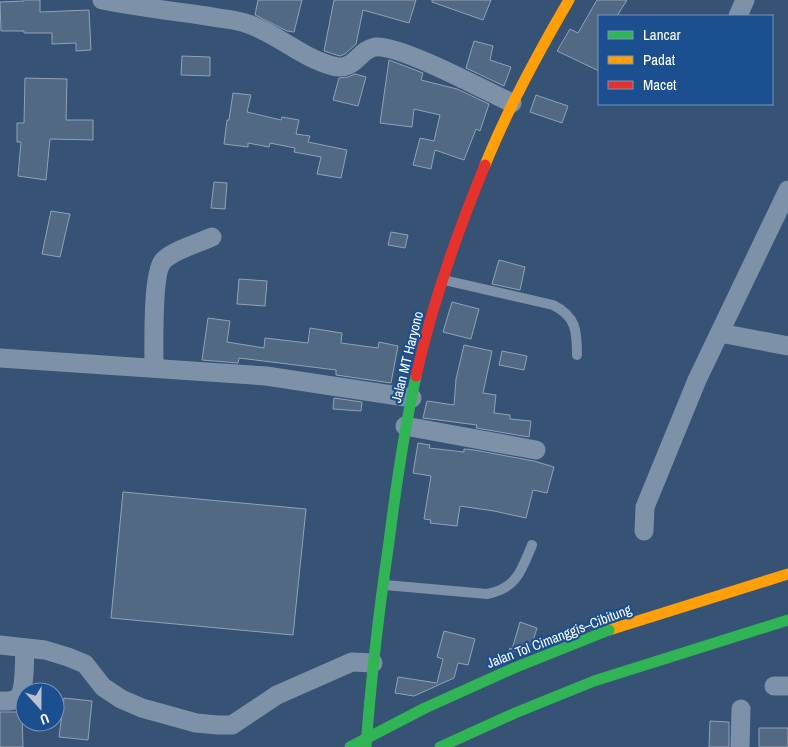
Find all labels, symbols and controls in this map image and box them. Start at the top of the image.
legend [598,15,773,105]
text: Lancar [643,24,681,45]
text: Padat [643,49,676,70]
text: Macet [643,74,677,95]
street label: Jalan MT Haryono [387,309,427,405]
street label: Jalan Tol Cimanggis–Cibitung [484,600,634,672]
north arrow [15,682,65,732]
text: U [38,709,52,729]

